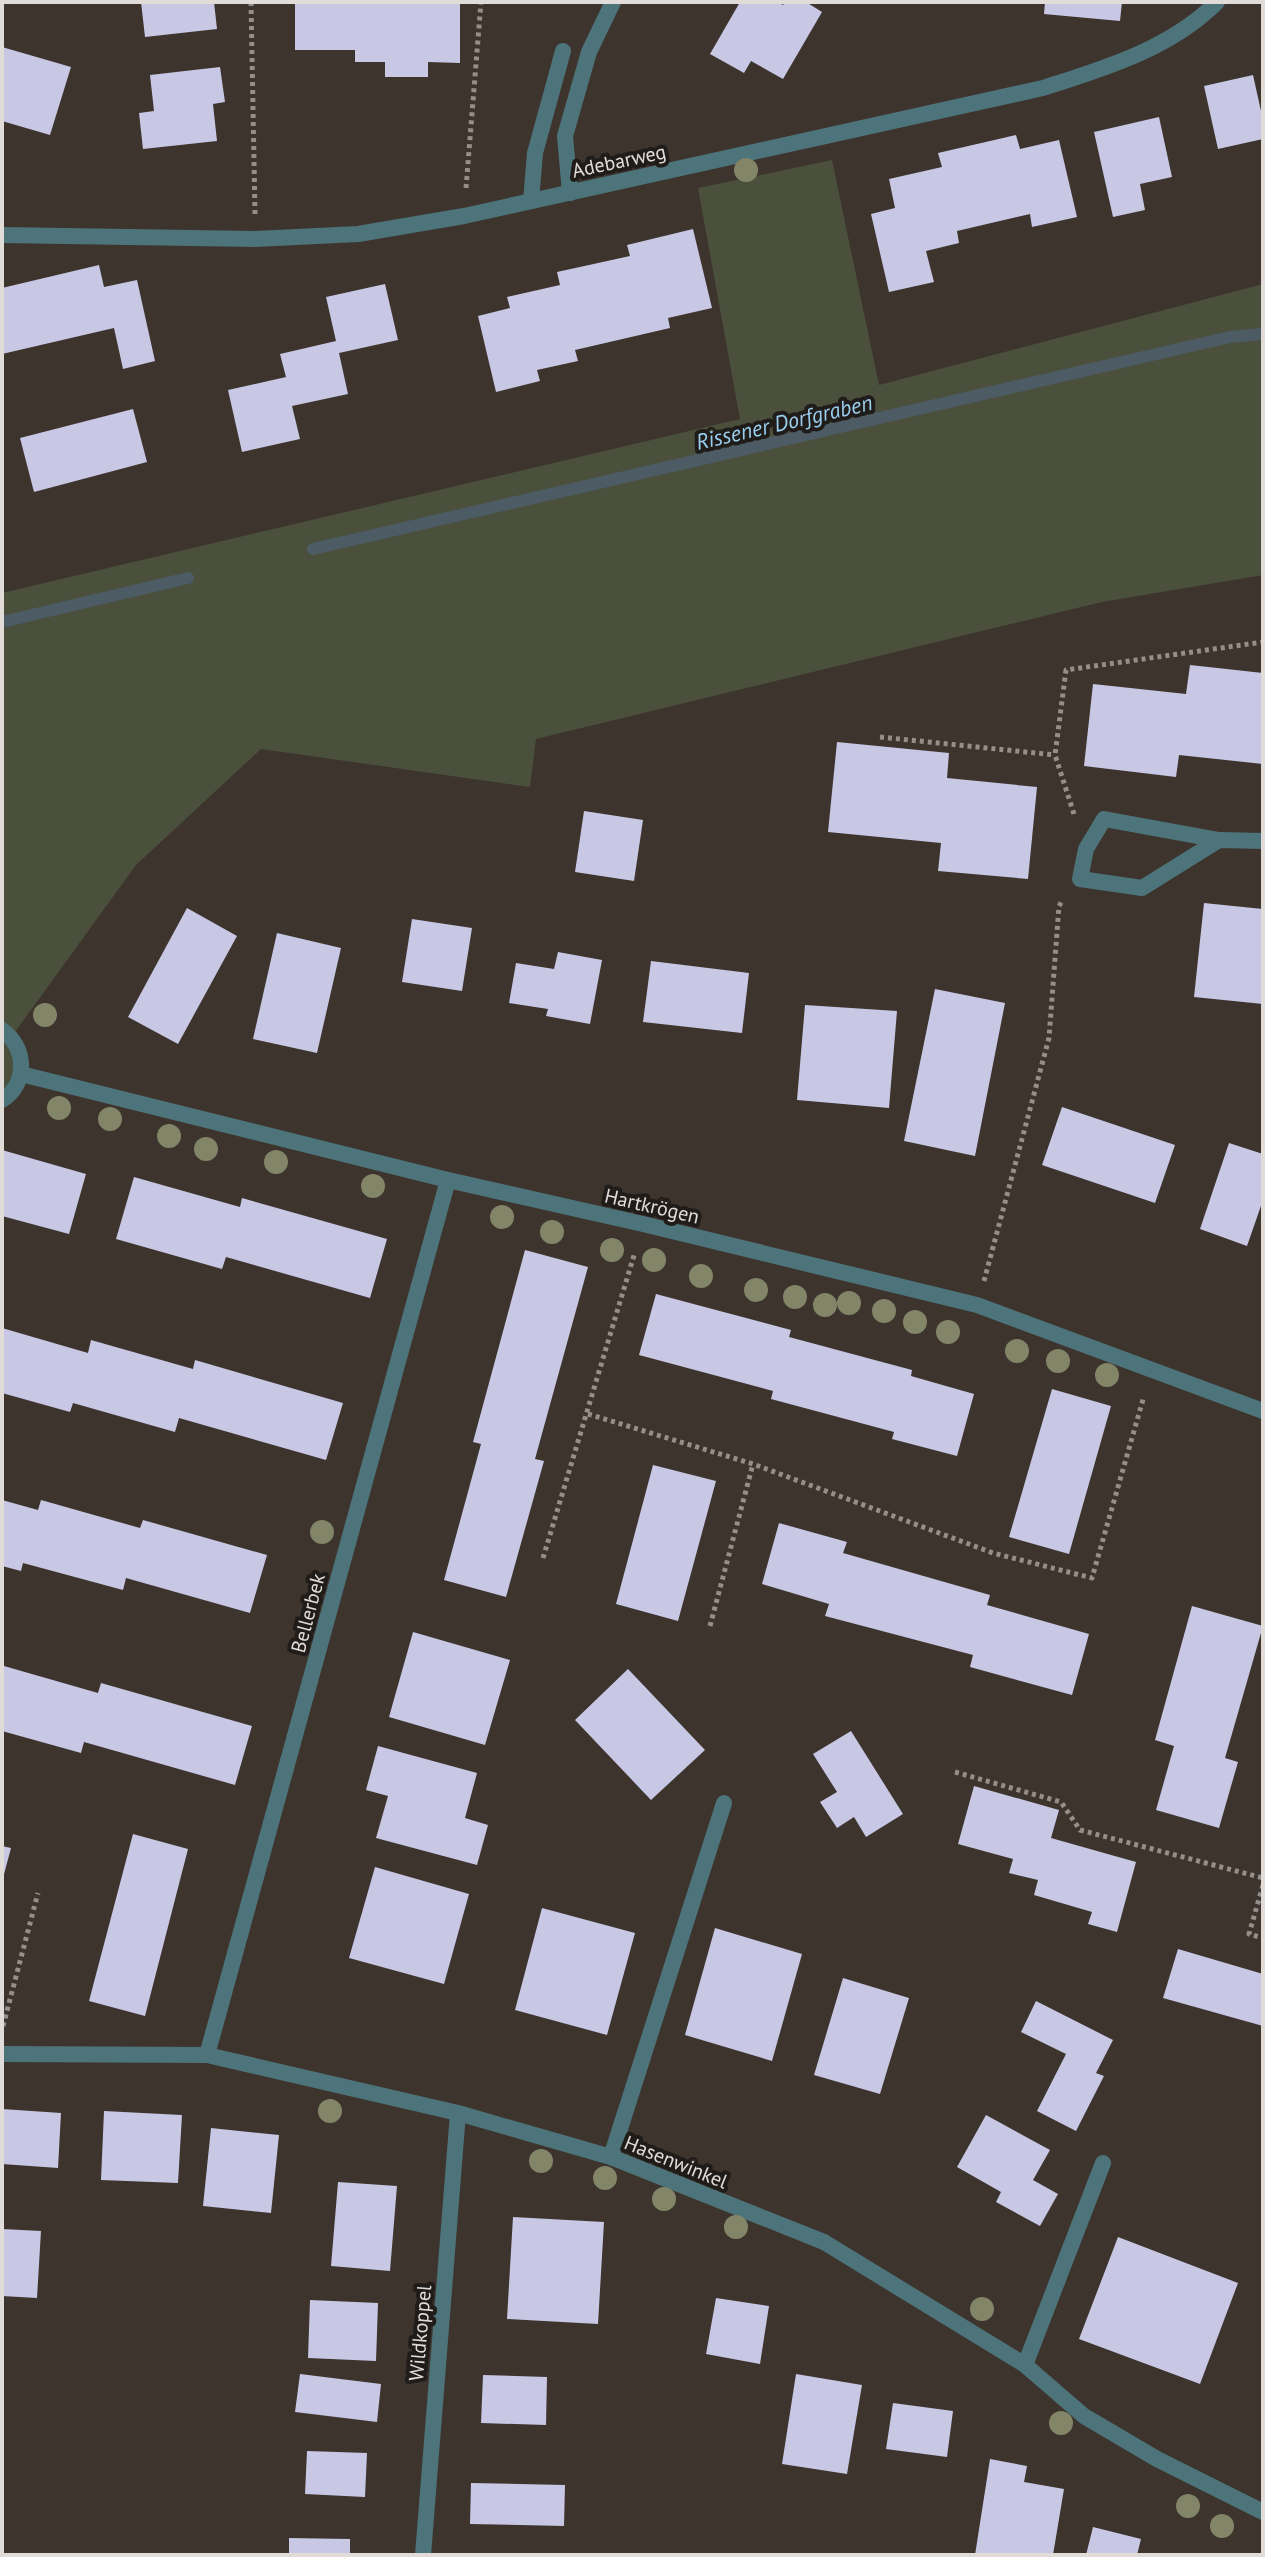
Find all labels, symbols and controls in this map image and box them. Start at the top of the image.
street label: Adebarweg [570,138,668,184]
water label: Rissener Dorfgraben [693,388,875,456]
street label: Hartkrögen [602,1182,702,1230]
street label: Bellerbek [285,1570,331,1655]
street label: Hasenwinkel [620,2129,732,2195]
street label: Wildkoppel [403,2284,437,2382]

